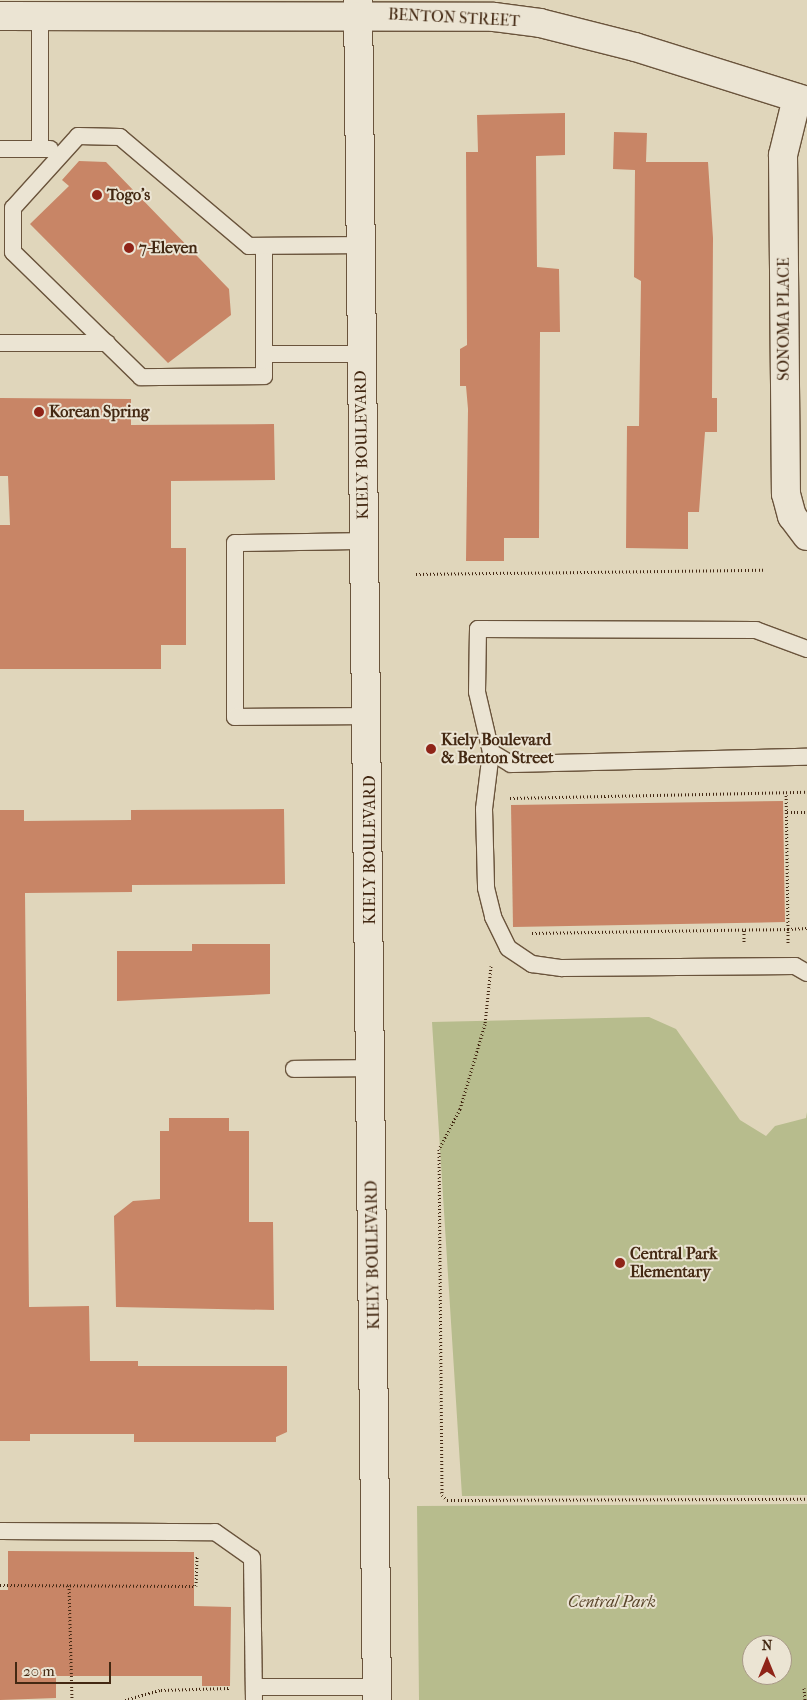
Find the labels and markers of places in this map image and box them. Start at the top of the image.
place label: Togo's [107,185,150,205]
marker: Togo's [91,189,103,201]
place label: 7-Eleven [139,238,198,258]
marker: 7-Eleven [123,242,135,254]
place label: Korean Spring [49,402,149,422]
marker: Korean Spring [33,406,45,418]
place label: Kiely Boulevard & Benton Street [441,730,554,768]
marker: Kiely Boulevard & Benton Street [425,743,437,755]
place label: Central Park Elementary [630,1244,717,1282]
marker: Central Park Elementary [614,1257,626,1269]

